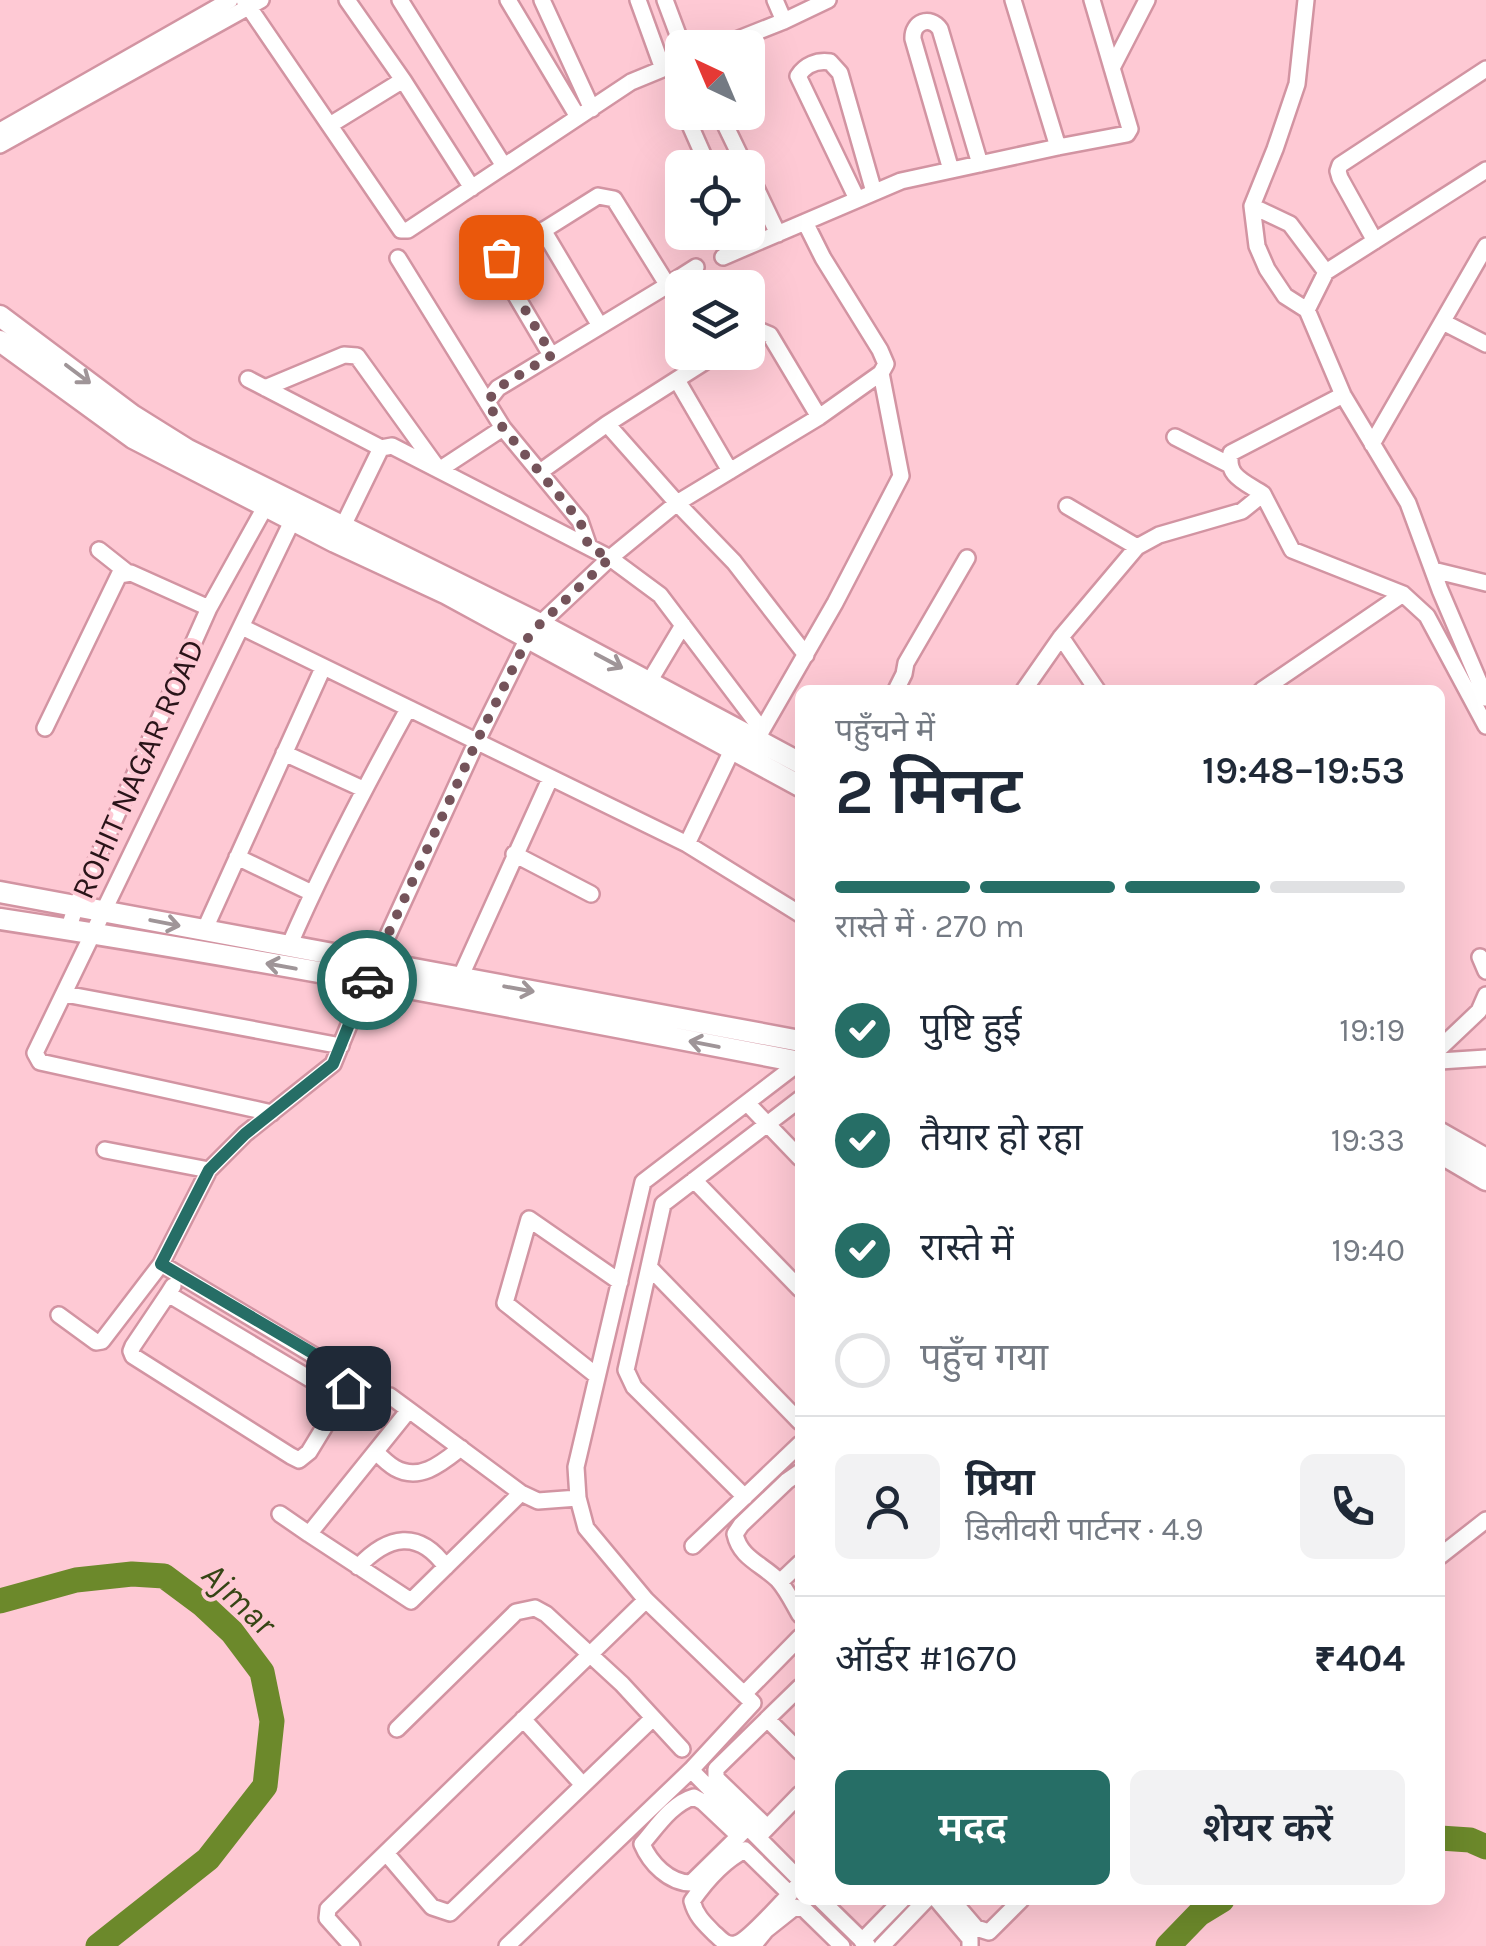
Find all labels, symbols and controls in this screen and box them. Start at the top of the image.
north arrow [665,30,765,130]
map controls [665,30,765,370]
button: locate [665,150,765,250]
pin [459,215,544,300]
icon: bag [474,230,529,285]
button: layers [665,270,765,370]
one-way arrow [64,363,91,384]
street label: ROHIT NAGAR ROAD [64,633,212,905]
one-way arrow [594,652,624,671]
text: पहुँचने में [835,712,935,749]
text: 19:48–19:53 [1202,748,1405,793]
text: 2 मिनट [835,753,1022,829]
text: रास्ते में · 270 m [835,908,1025,945]
one-way arrow [148,914,180,933]
courier [317,930,417,1030]
icon: car [340,953,395,1008]
one-way arrow [266,956,298,975]
one-way arrow [502,980,534,999]
icon: check [835,1003,890,1058]
text: पुष्टि हुई [920,1005,1021,1050]
text: 19:19 [1339,1012,1405,1049]
one-way arrow [689,1033,721,1052]
icon: check [835,1113,890,1168]
text: तैयार हो रहा [920,1115,1083,1160]
text: 19:33 [1331,1122,1405,1159]
icon: check [835,1223,890,1278]
text: रास्ते में [920,1225,1014,1270]
text: 19:40 [1332,1232,1405,1269]
text: पहुँच गया [920,1335,1048,1380]
pin [306,1346,391,1431]
icon: home [321,1361,376,1416]
button: person [835,1454,940,1559]
button: phone [1300,1454,1405,1559]
text: प्रिया [965,1460,1035,1505]
text: डिलीवरी पार्टनर · 4.9 [965,1511,1204,1548]
water label: Ajmar [193,1554,285,1645]
text: ऑर्डर #1670 [835,1636,1017,1681]
text: ₹404 [1314,1636,1405,1681]
button: मदद [835,1770,1110,1885]
button: शेयर करें [1130,1770,1405,1885]

